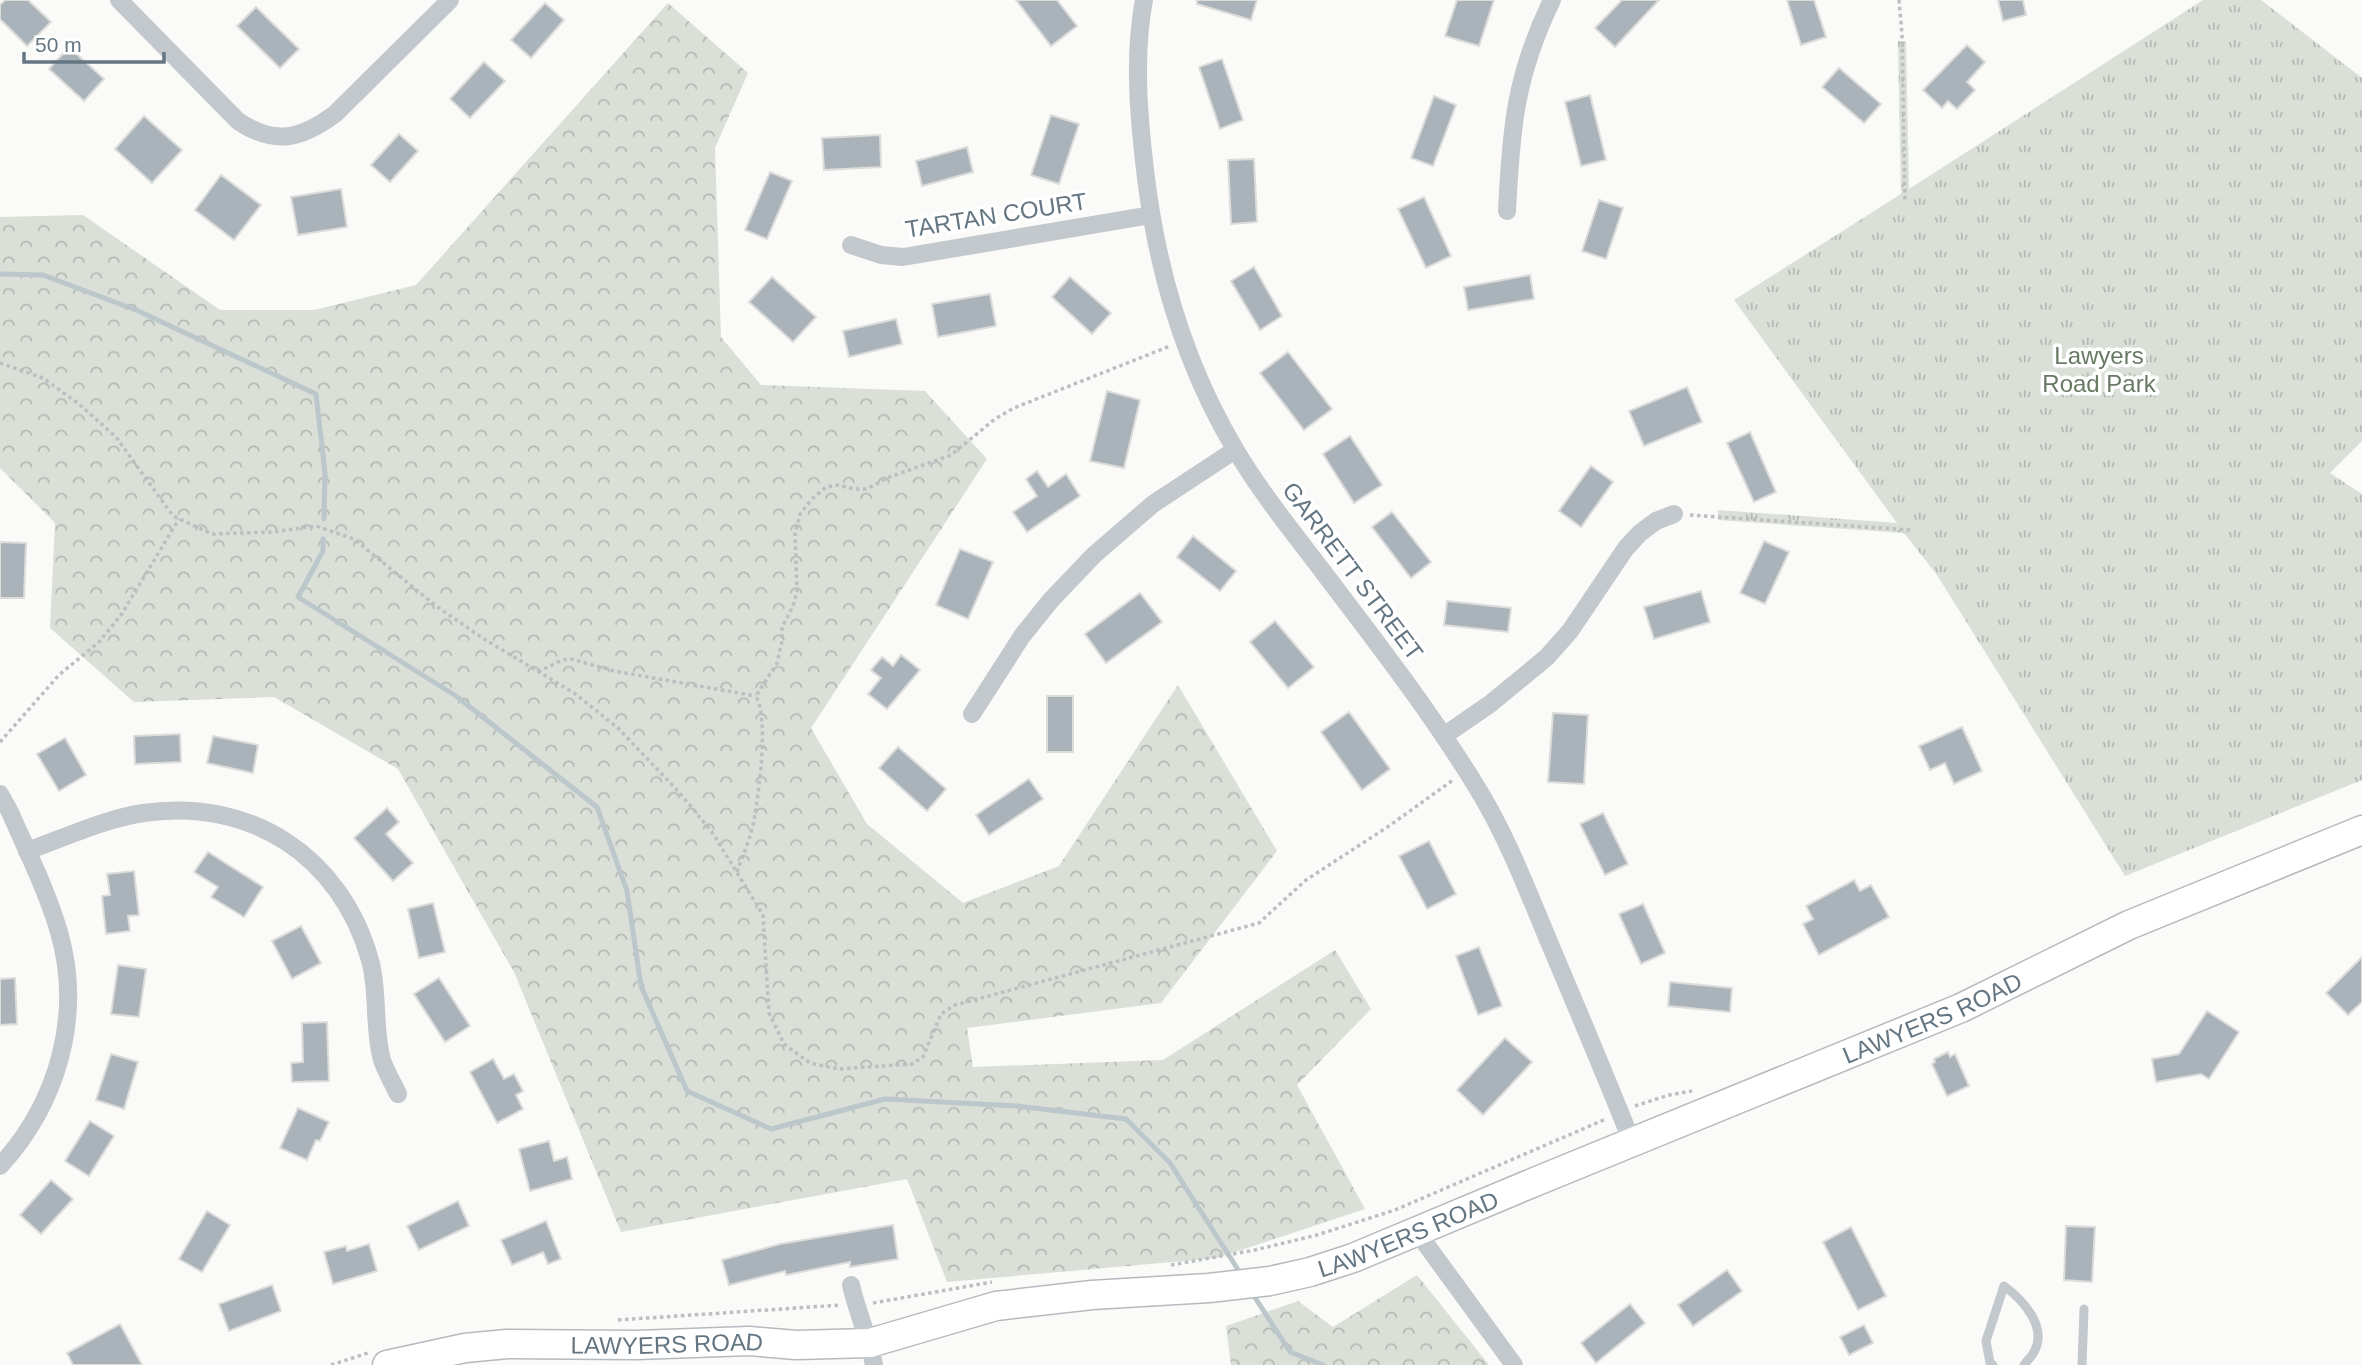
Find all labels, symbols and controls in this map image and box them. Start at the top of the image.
scale bar [24,21,164,65]
text: 50 m [35,33,82,56]
street label: TARTAN COURT [903,187,1089,243]
park label: Lawyers Road Park [2042,342,2157,397]
street label: GARRETT STREET [1277,477,1429,665]
street label: LAWYERS ROAD [1839,967,2026,1068]
street label: LAWYERS ROAD [1314,1185,1502,1282]
street label: LAWYERS ROAD [571,1327,764,1359]

